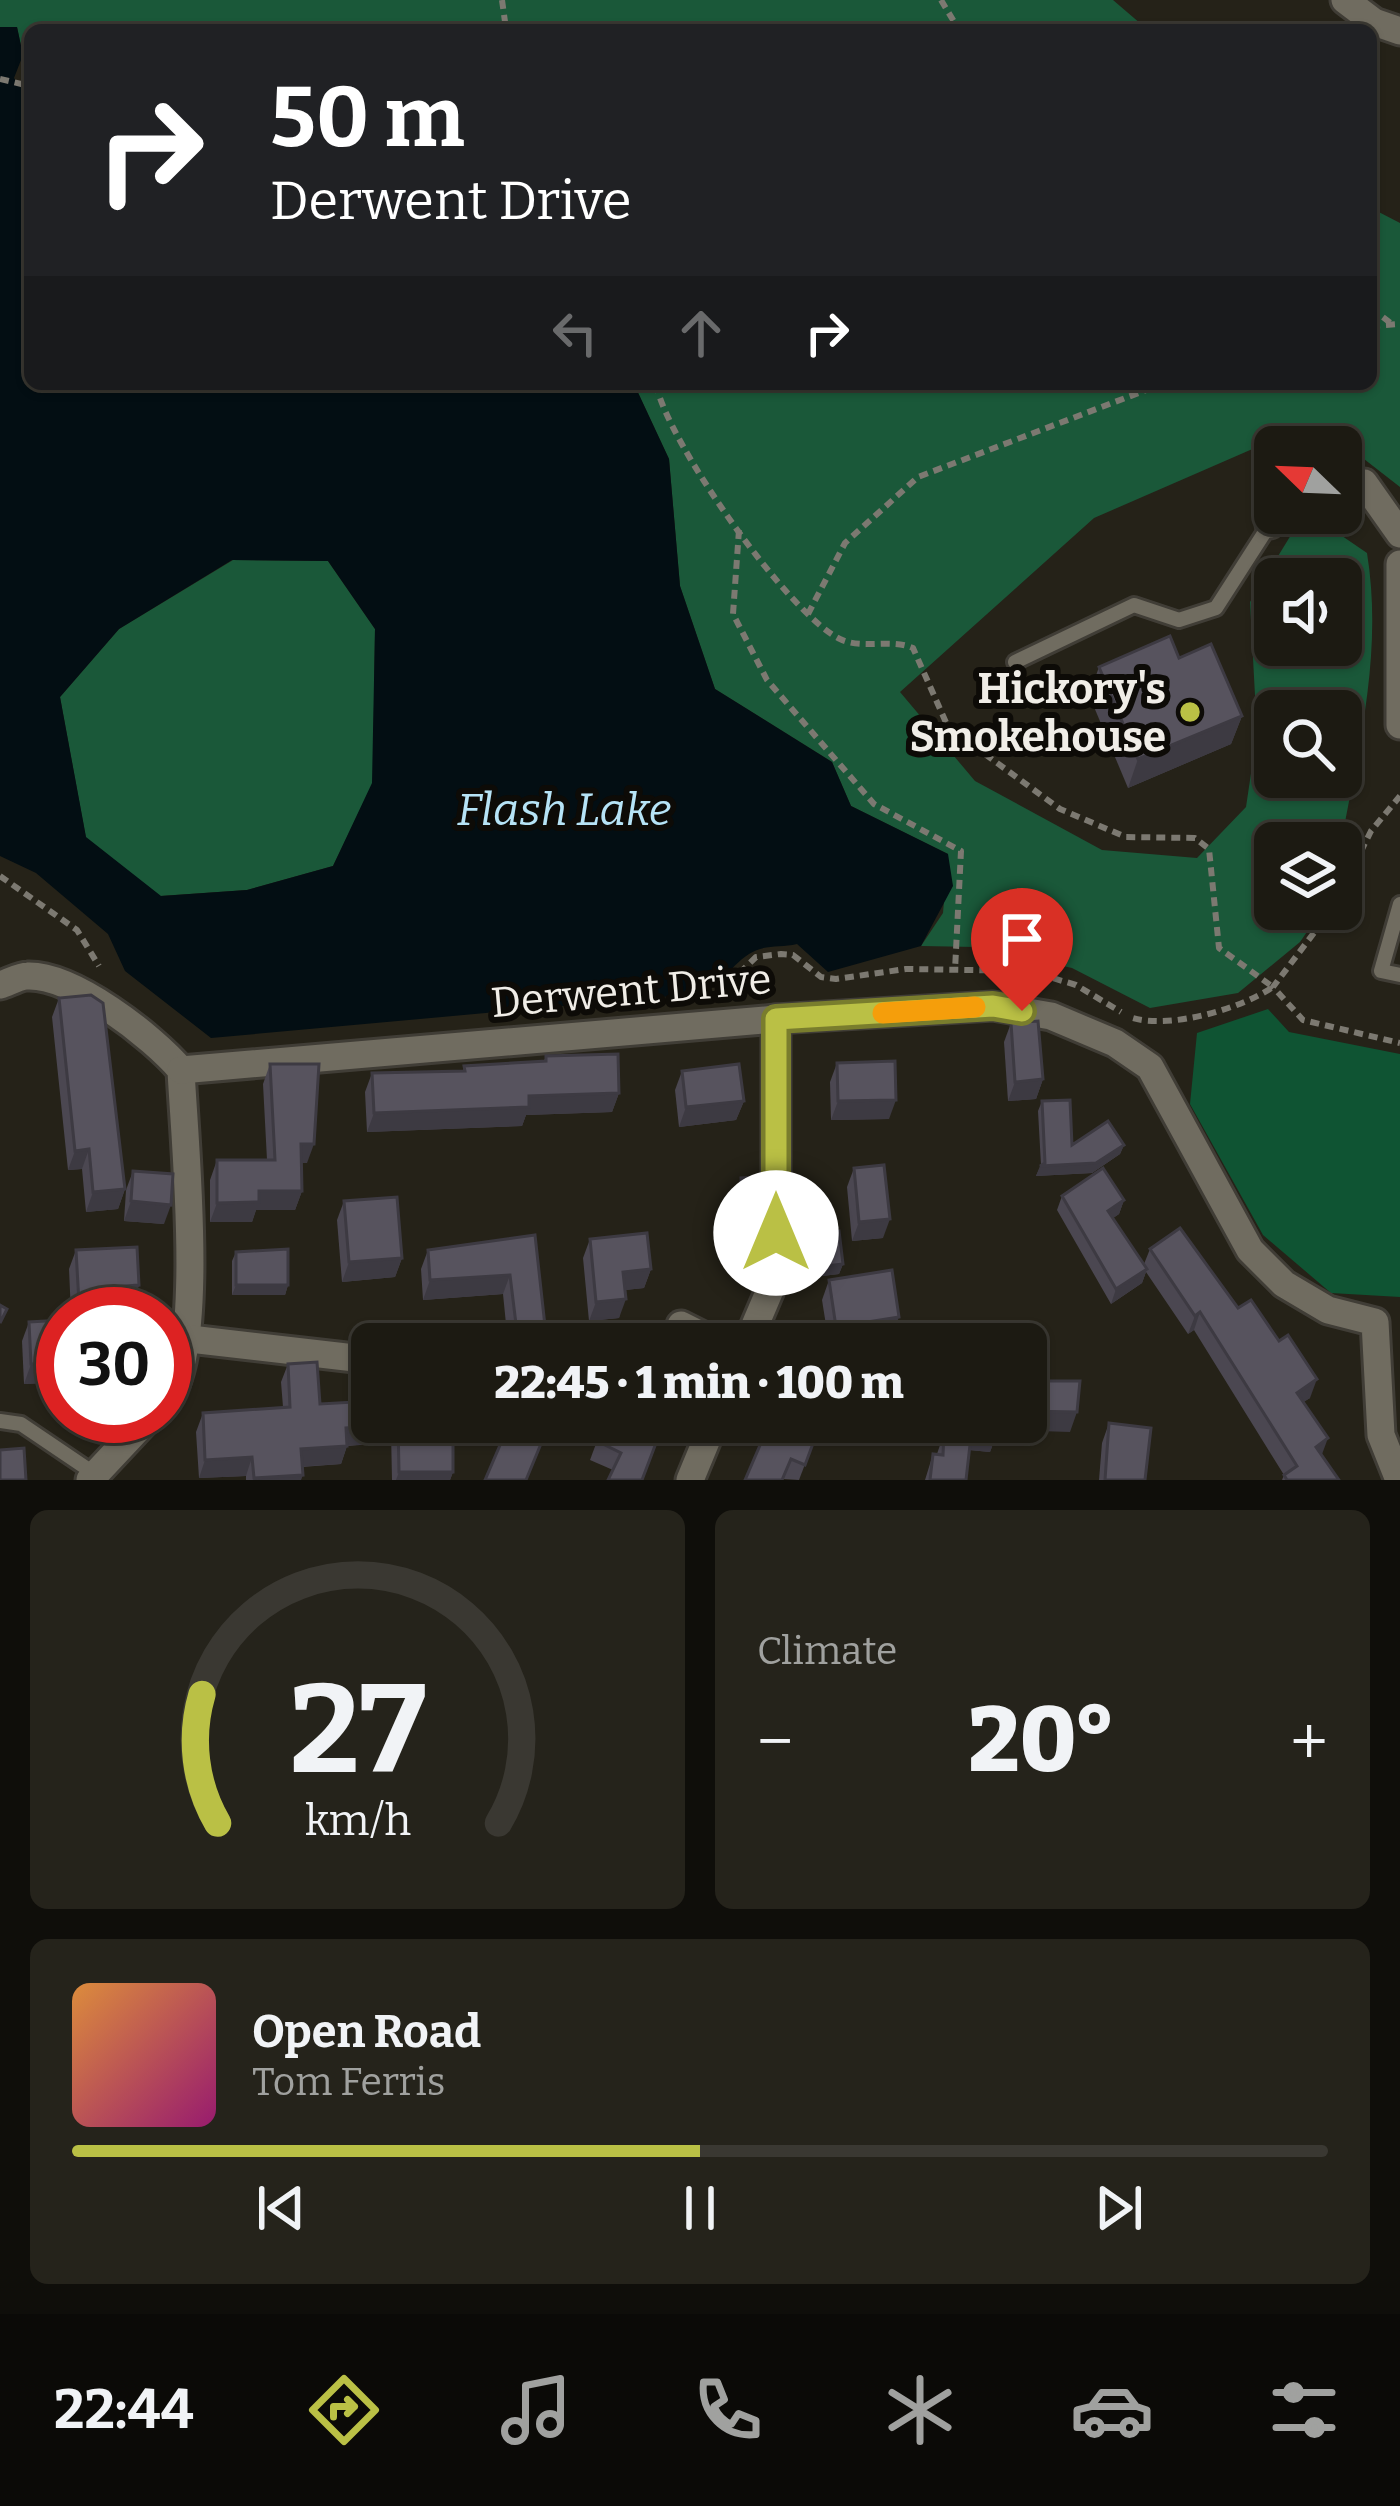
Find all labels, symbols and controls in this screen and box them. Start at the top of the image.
text: 50 m [270,67,465,168]
icon: right [72,72,228,228]
text: Derwent Drive [270,169,632,233]
icon: left [542,300,608,366]
icon: ahead [668,300,734,366]
icon: right [794,300,860,366]
north arrow [1254,426,1362,534]
map controls [1254,426,1362,930]
button: sound [1254,558,1362,666]
place label: Hickory's Smokehouse [910,664,1166,762]
button: search [1254,690,1362,798]
marker: Hickory's Smokehouse [1177,699,1203,725]
water label: Flash Lake [457,783,671,837]
button: layers [1254,822,1362,930]
pin [971,888,1073,1011]
icon: arrive [989,906,1055,972]
street label: Derwent Drive [489,954,773,1028]
position arrow [713,1170,839,1296]
speed limit sign: 30 [36,1287,192,1443]
text: 22:45 · 1 min · 100 m [494,1356,904,1410]
text: Climate [757,1628,897,1674]
text: 27 [289,1655,426,1805]
text: 20° [968,1687,1116,1795]
text: − [757,1702,793,1781]
text: + [1290,1702,1328,1781]
text: km/h [304,1794,411,1845]
text: Open Road [252,2005,481,2059]
text: Tom Ferris [252,2059,445,2105]
icon: previous [248,2175,314,2241]
icon: pause [667,2175,733,2241]
icon: next [1086,2175,1152,2241]
icon: directions [302,2368,386,2452]
icon: music [494,2368,578,2452]
icon: phone [686,2368,770,2452]
icon: climate [878,2368,962,2452]
icon: car [1070,2368,1154,2452]
icon: filters [1262,2368,1346,2452]
text: 22:44 [54,2378,194,2442]

